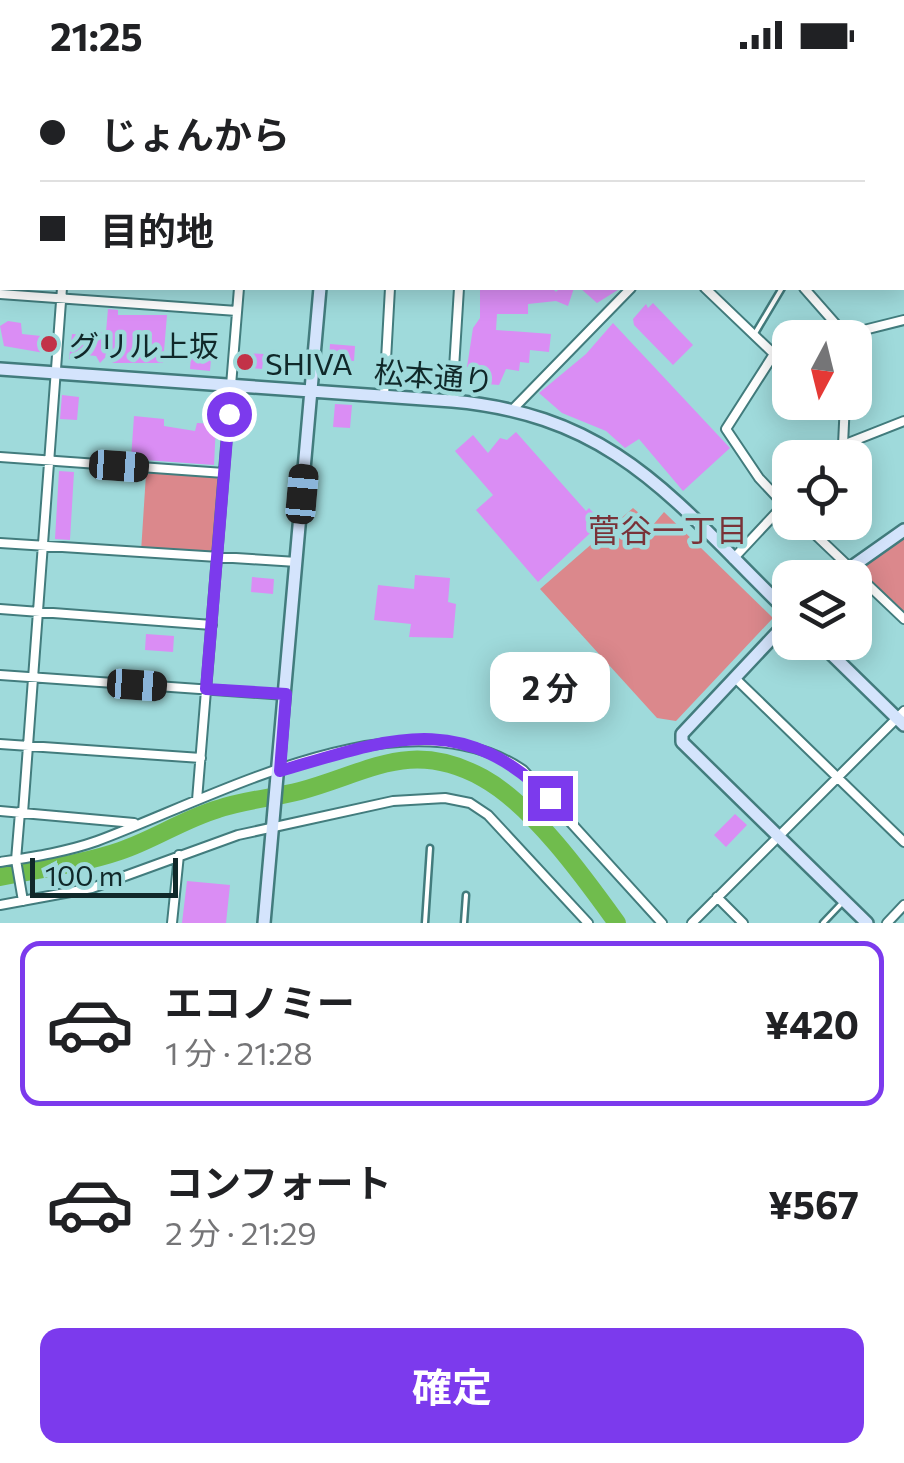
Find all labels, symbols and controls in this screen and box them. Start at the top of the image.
text: 21:25 [50,12,143,59]
text: じょんから [100,110,290,157]
text: 目的地 [100,206,214,253]
north arrow [772,320,872,420]
map controls [772,320,872,660]
place label: グリル上坂 [69,326,219,363]
marker: グリル上坂 [38,333,60,355]
place label: SHIVA [265,344,353,381]
marker: SHIVA [234,351,256,373]
street label: 松本通り [373,351,495,399]
route start [207,392,252,437]
button: locate [772,440,872,540]
car [88,449,150,483]
car [284,463,320,525]
district label: 菅谷一丁目 [588,509,748,549]
button: layers [772,560,872,660]
callout: 2 分 [490,653,610,723]
text: 2 分 [522,667,578,707]
car [106,668,168,702]
route end [528,776,573,821]
scale bar [30,853,178,898]
text: 100 m [45,858,123,892]
text: エコノミー [165,978,355,1025]
icon: car [45,979,135,1069]
text: ¥420 [765,1000,859,1047]
text: 1 分 · 21:28 [165,1032,313,1072]
text: コンフォート [165,1158,392,1205]
icon: car [45,1159,135,1249]
text: ¥567 [768,1180,859,1227]
text: 2 分 · 21:29 [165,1212,317,1252]
button: 確定 [40,1328,864,1443]

